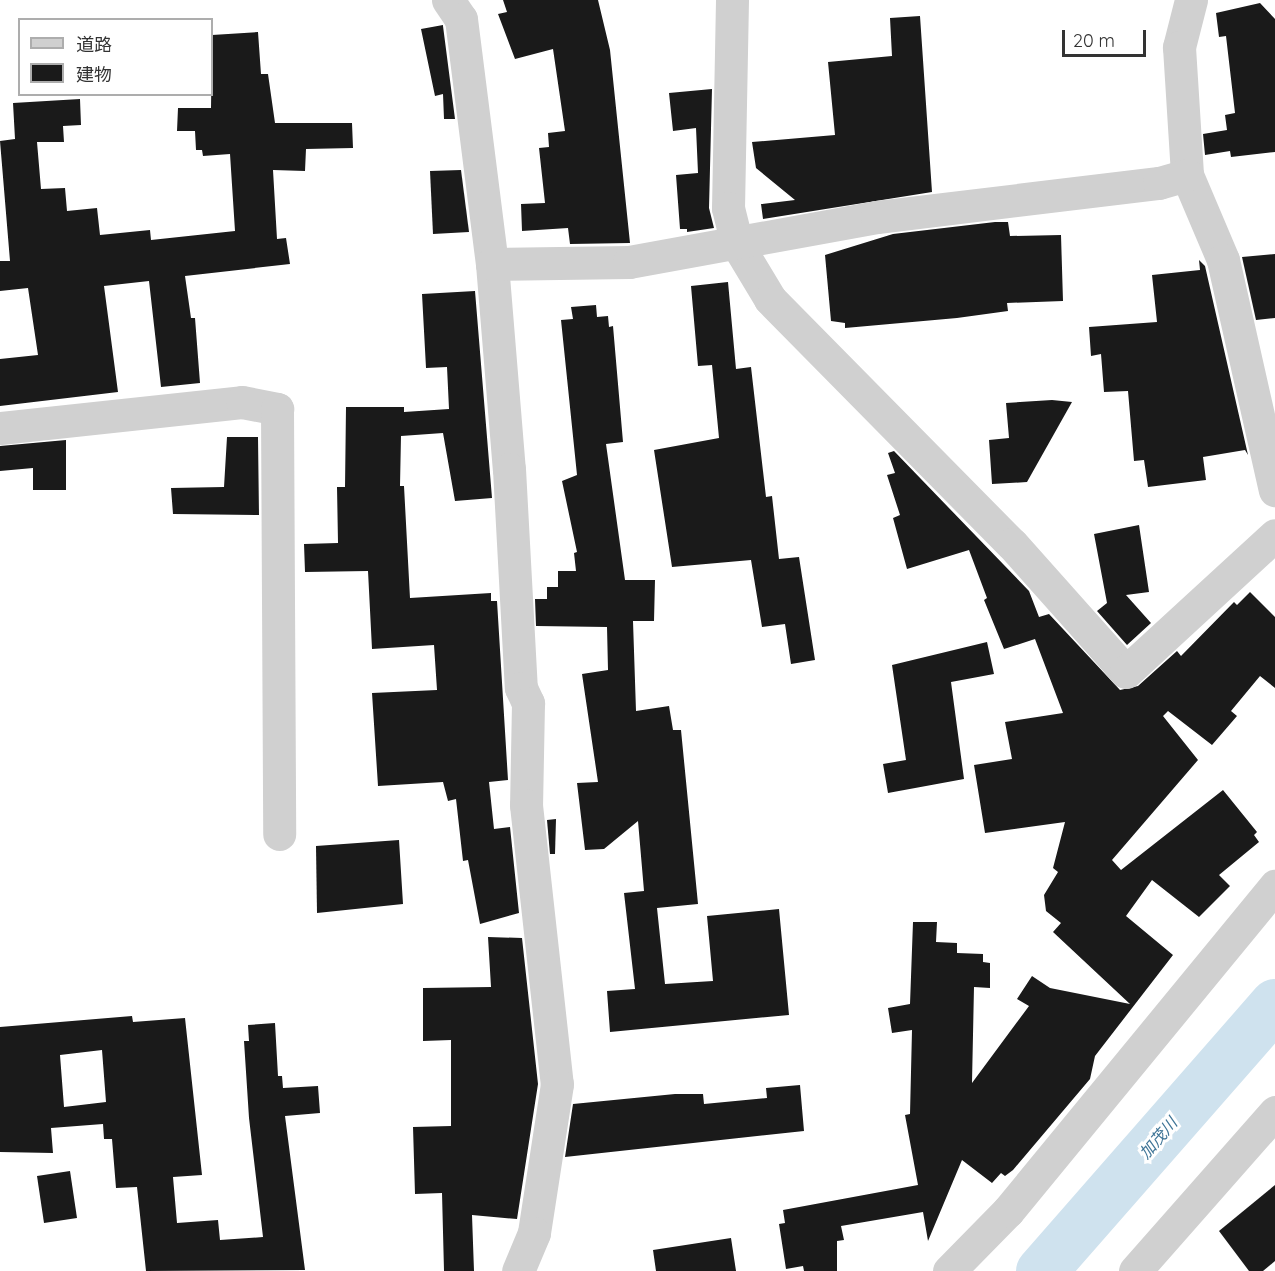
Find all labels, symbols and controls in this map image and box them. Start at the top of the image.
legend [18,18,213,96]
scale bar [1065,18,1149,56]
text: 20 m [1073,29,1115,52]
text: 道路 [76,33,112,56]
text: 建物 [76,63,112,86]
water label: 加茂川 [1135,1114,1181,1162]

